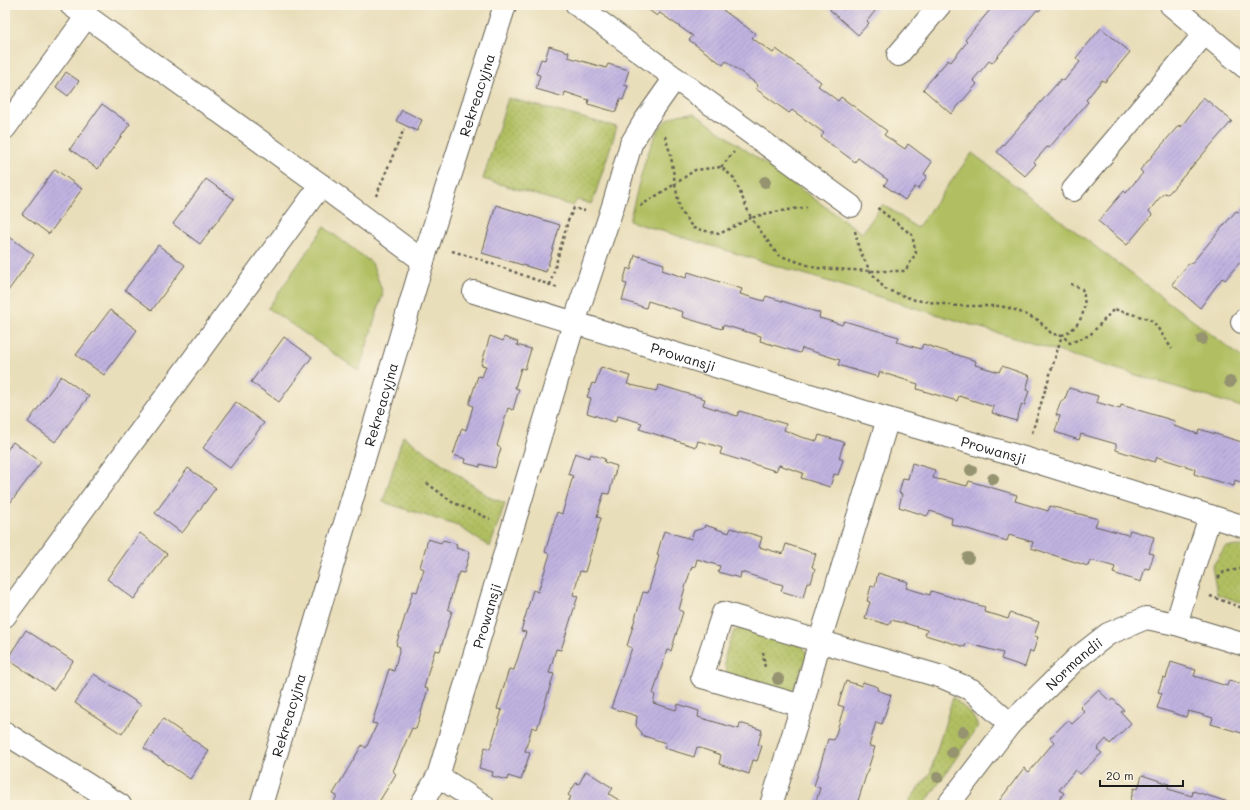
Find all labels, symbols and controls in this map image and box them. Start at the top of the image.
street label: Rekreacyjna [454,51,498,139]
street label: Prowansji [649,337,718,375]
street label: Rekreacyjna [359,360,402,448]
street label: Prowansji [959,431,1029,468]
street label: Prowansji [467,581,505,651]
street label: Normandii [1041,633,1106,694]
street label: Rekreacyjna [266,671,309,759]
scale bar [1100,762,1183,788]
text: 20 m [1106,767,1134,783]

